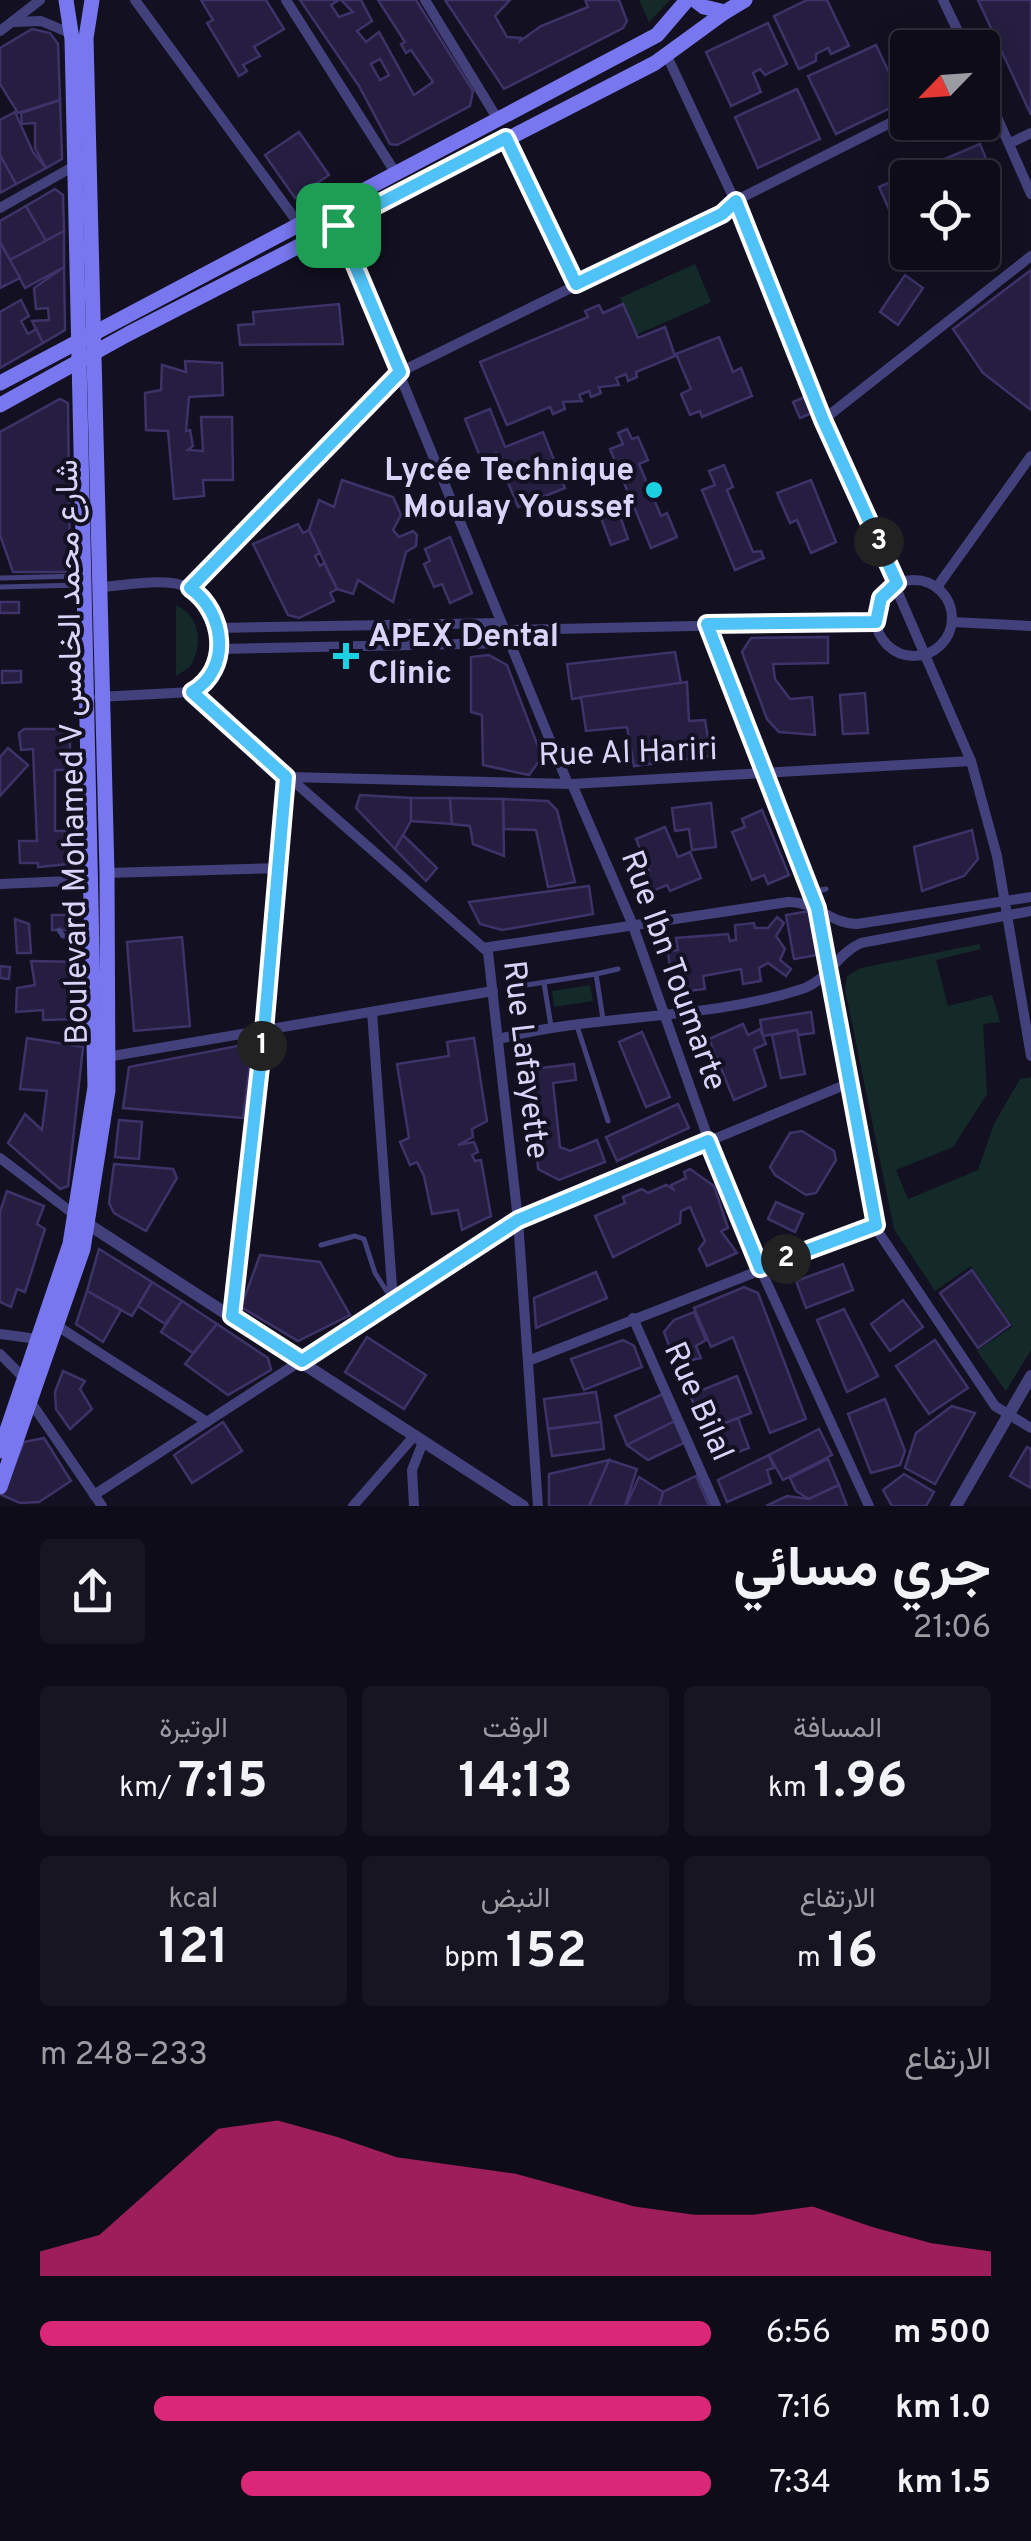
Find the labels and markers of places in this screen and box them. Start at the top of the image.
pin [296,183,381,268]
place label: Lycée Technique Moulay Youssef [384,452,634,529]
marker: Lycée Technique Moulay Youssef [643,479,665,501]
pin: 3 [854,517,904,567]
place label: APEX Dental Clinic [368,618,559,695]
marker: APEX Dental Clinic [333,643,359,669]
pin: 1 [237,1021,287,1071]
pin: 2 [761,1234,811,1284]

